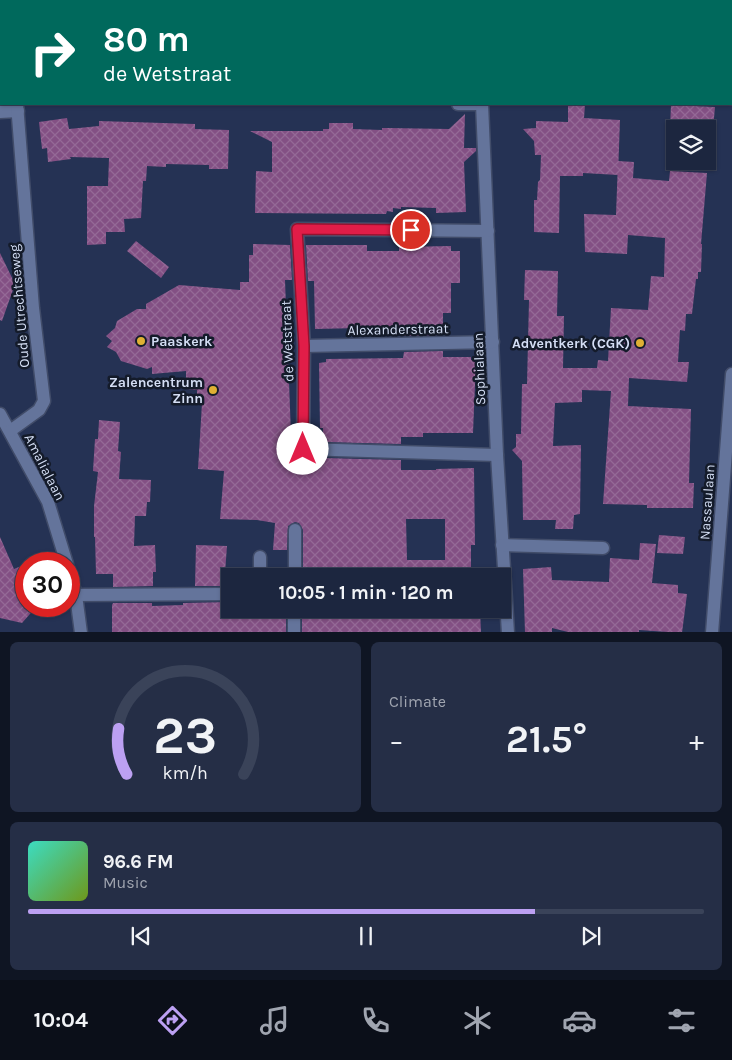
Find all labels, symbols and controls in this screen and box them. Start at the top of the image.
text: 80 m [103,19,190,60]
icon: right [20,20,85,85]
text: de Wetstraat [103,61,231,87]
map controls [666,120,716,170]
button: layers [666,120,716,170]
pin [390,209,432,251]
icon: arrive [397,216,425,244]
street label: Oude Utrechtseweg [6,244,33,368]
street label: de Wetstraat [278,300,297,382]
street label: Alexanderstraat [347,320,449,339]
street label: Sophialaan [470,332,489,405]
place label: Paaskerk [151,333,213,350]
marker: Paaskerk [135,335,147,347]
place label: Adventkerk (CGK) [512,335,630,352]
marker: Adventkerk (CGK) [634,337,646,349]
place label: Zalencentrum Zinn [109,374,203,407]
marker: Zalencentrum Zinn [207,384,219,396]
position arrow [276,422,328,474]
street label: Amalialaan [21,431,69,503]
street label: Nassaulaan [696,464,719,541]
speed limit sign: 30 [15,552,80,617]
text: 10:05 · 1 min · 120 m [278,582,454,604]
text: Climate [389,692,446,711]
text: 23 [154,705,217,766]
text: 21.5° [506,717,587,762]
text: − [389,724,404,757]
text: + [689,724,704,757]
text: km/h [163,763,208,784]
text: 96.6 FM [103,851,174,873]
text: Music [103,873,148,892]
icon: previous [127,922,155,950]
icon: pause [352,922,380,950]
icon: next [577,922,605,950]
icon: directions [155,1003,190,1038]
icon: music [257,1003,292,1038]
icon: phone [358,1003,393,1038]
icon: climate [460,1003,495,1038]
icon: car [562,1003,597,1038]
icon: filters [664,1003,699,1038]
text: 10:04 [33,1007,88,1033]

